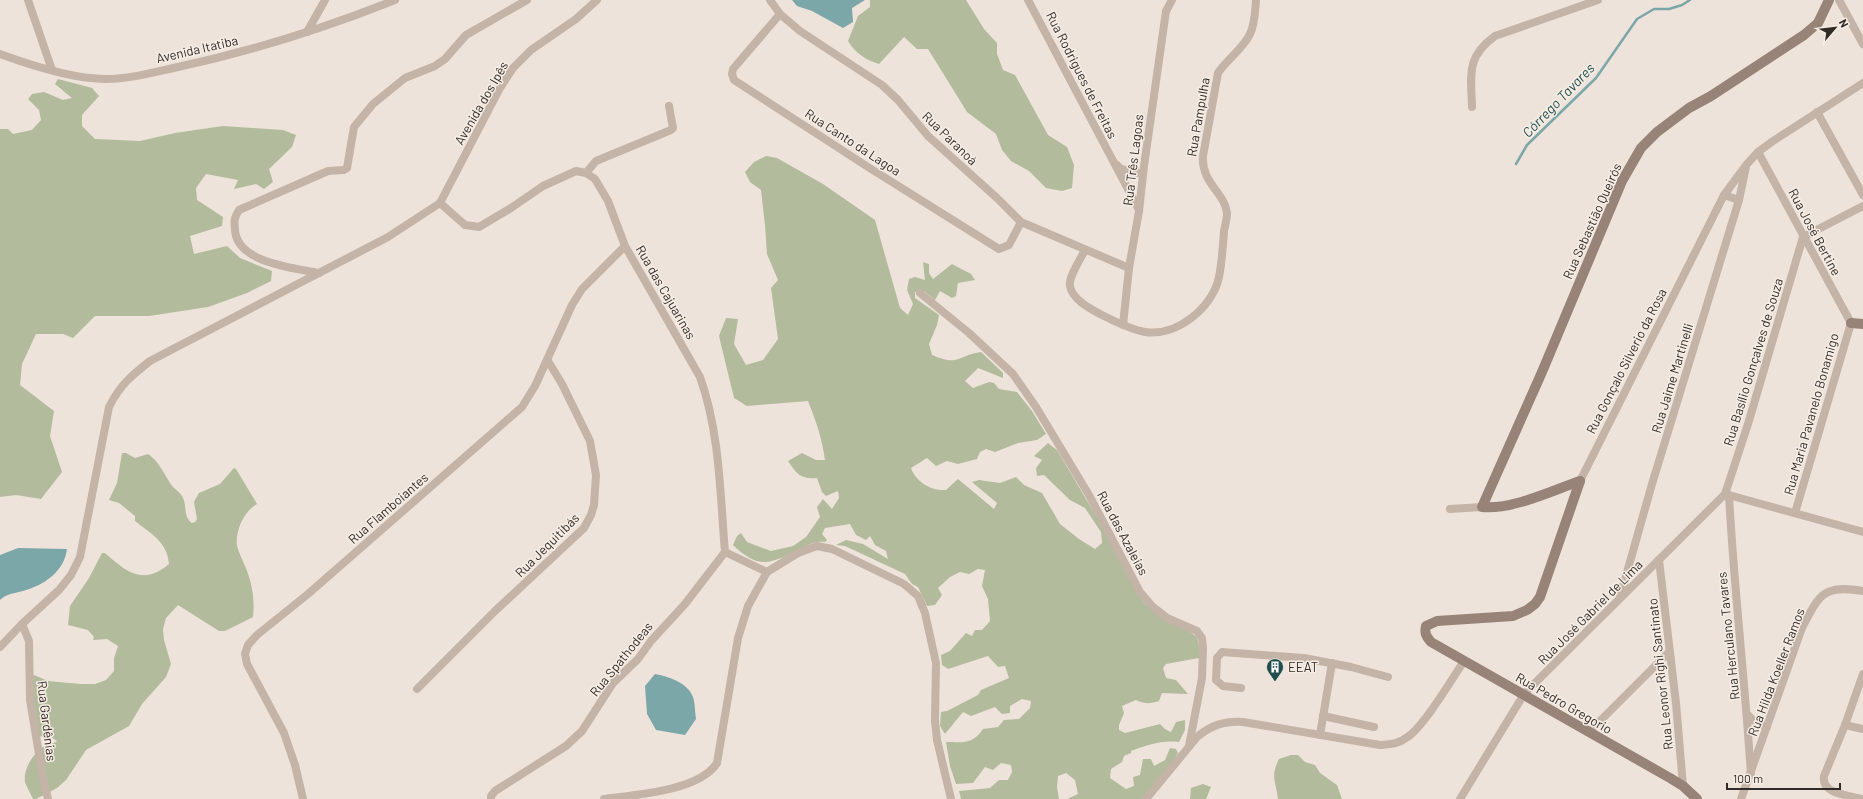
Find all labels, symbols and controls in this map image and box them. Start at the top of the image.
north arrow [1815,8,1855,48]
street label: Rua Rodrigues de Freitas [1043,9,1121,141]
text: N [1837,17,1852,29]
street label: Avenida Itatiba [154,32,240,66]
street label: Avenida dos Ipês [451,58,511,148]
water label: Córrego Tavares [1518,59,1598,141]
street label: Rua Pampulha [1183,76,1213,158]
street label: Rua Canto da Lagoa [802,105,904,179]
street label: Rua Paranoá [919,108,981,168]
street label: Rua Três Lagoas [1119,113,1147,207]
street label: Rua Sebastião Queirós [1559,160,1625,282]
street label: Rua José Bertine [1785,186,1845,278]
street label: Rua das Cajuarinas [633,242,699,342]
street label: Rua Basílio Gonçalves de Souza [1720,276,1786,448]
street label: Rua Gonçalo Silverio da Rosa [1582,286,1670,436]
street label: Rua Jaime Martinelli [1648,321,1696,435]
street label: Rua Maria Pavanelo Bonamigo [1780,331,1842,497]
street label: Rua Flamboiantes [345,469,431,547]
street label: Rua das Azaleias [1094,488,1152,578]
street label: Rua Jequitibás [512,510,582,580]
street label: Rua José Gabriel de Lima [1534,556,1646,668]
street label: Rua Herculano Tavares [1713,571,1743,701]
street label: Rua Leonor Righi Santinato [1644,597,1676,751]
street label: Rua Hilda Koeller Ramos [1744,606,1808,738]
street label: Rua Spathodeas [586,619,656,699]
building icon: EEAT [1265,657,1285,682]
place label: EEAT [1288,659,1318,675]
street label: Rua Pedro Gregorio [1513,669,1615,737]
street label: Rua Gardênias [34,680,60,762]
scale bar [1727,765,1840,791]
text: 100 m [1733,771,1763,785]

